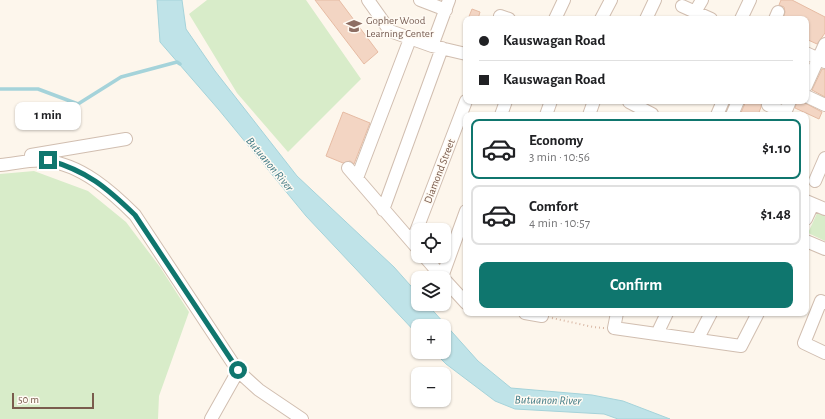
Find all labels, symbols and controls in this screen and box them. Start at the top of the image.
place label: Gopher Wood Learning Center [366,15,434,39]
school or university icon: Gopher Wood Learning Center [345,17,363,35]
text: Kauswagan Road [503,33,605,48]
text: Kauswagan Road [503,72,605,87]
callout: 1 min [15,102,81,130]
text: 1 min [34,109,62,122]
icon: car [481,131,517,167]
text: Economy [529,133,583,148]
water label: Butuanon River [244,135,297,194]
street label: Diamond Street [422,137,457,205]
text: $1.10 [762,141,791,156]
route end [39,151,57,169]
text: 3 min · 10:56 [529,151,590,164]
icon: car [481,197,517,233]
text: Comfort [529,199,578,214]
text: $1.48 [760,207,791,222]
text: 4 min · 10:57 [529,217,590,230]
map controls [411,223,451,407]
button: locate [411,223,451,263]
button: Confirm [479,262,793,308]
button: layers [411,271,451,311]
button: + [411,319,451,359]
route start [229,361,247,379]
button: − [411,367,451,407]
scale bar [12,391,94,410]
water label: Butuanon River [515,393,583,407]
text: 50 m [18,394,39,405]

